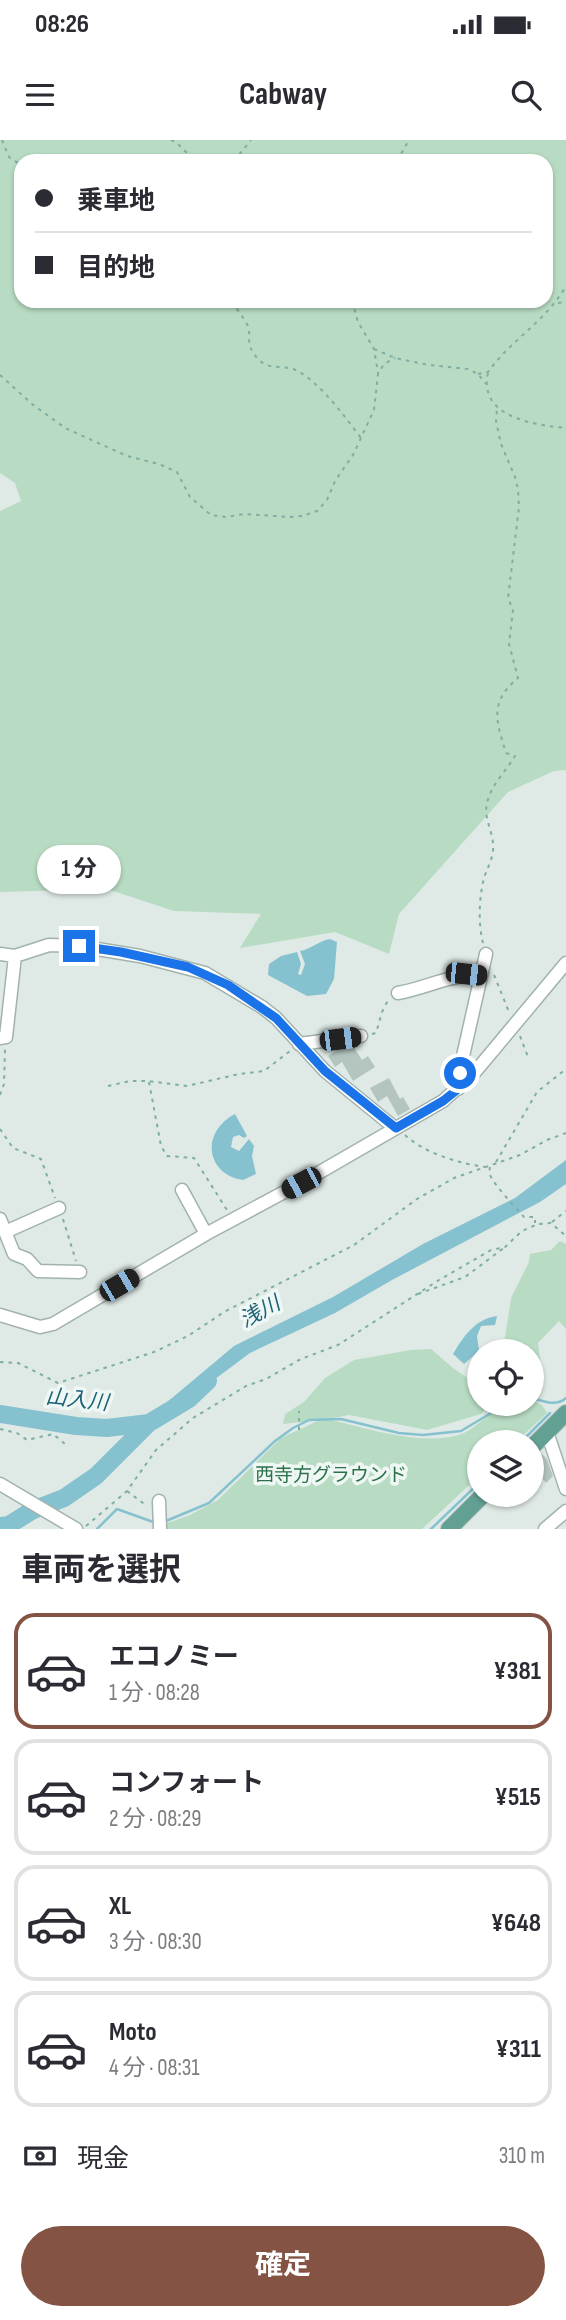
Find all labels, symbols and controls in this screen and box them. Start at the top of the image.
text: 08:26 [35,9,89,40]
text: Cabway [239,75,327,114]
icon: menu [21,76,59,114]
icon: search [507,76,545,114]
text: 乗車地 [77,186,155,217]
text: 目的地 [77,253,155,284]
callout: 1 分 [37,844,121,894]
text: 1 分 [61,855,97,883]
route end [63,930,95,962]
car [445,961,488,987]
car [318,1026,363,1052]
route start [444,1057,476,1089]
car [278,1164,325,1202]
car [96,1265,143,1305]
water label: 浅川 [236,1290,286,1333]
map controls [467,1339,544,1507]
button: locate [467,1339,544,1416]
water label: 山入川 [44,1384,112,1416]
button: layers [467,1430,544,1507]
park label: 西寺方グラウンド [255,1464,407,1487]
text: 車両を選択 [21,1551,181,1590]
icon: car [25,1640,88,1703]
text: エコノミー [109,1642,239,1673]
text: ¥381 [494,1656,541,1687]
text: 1 分 · 08:28 [109,1679,200,1707]
icon: car [25,1766,88,1829]
text: コンフォート [109,1768,264,1799]
text: ¥515 [495,1782,541,1813]
text: 2 分 · 08:29 [109,1805,201,1833]
text: XL [109,1891,131,1922]
icon: car [25,1892,88,1955]
text: ¥648 [491,1908,541,1939]
text: 3 分 · 08:30 [109,1928,202,1956]
text: Moto [109,2017,157,2048]
icon: car [25,2018,88,2081]
text: ¥311 [496,2034,541,2065]
text: 4 分 · 08:31 [109,2054,200,2082]
icon: cash [21,2137,59,2175]
text: 310 m [499,2142,545,2170]
text: 現金 [77,2144,129,2175]
button: 確定 [21,2226,545,2306]

